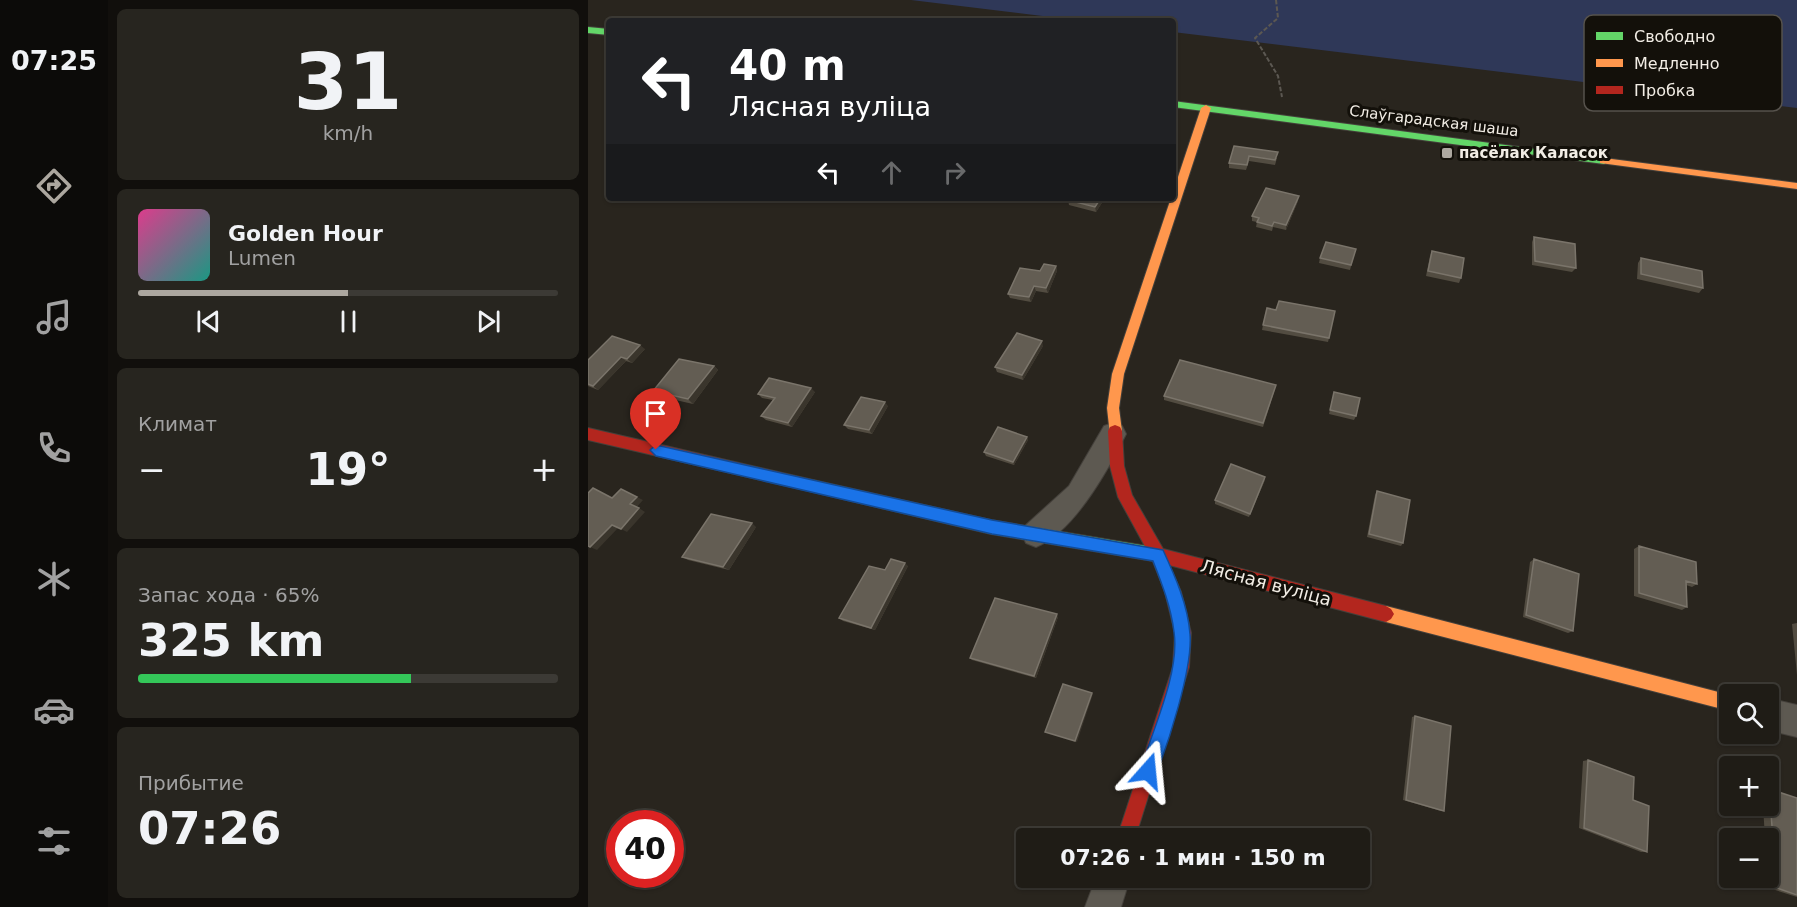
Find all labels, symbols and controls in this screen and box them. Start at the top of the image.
legend [1584,15,1782,111]
text: Свободно [1634,27,1715,46]
text: 31 [294,37,402,127]
text: 40 m [729,41,846,90]
icon: left [630,42,708,120]
text: 07:25 [11,45,97,76]
text: Медленно [1634,54,1720,73]
text: Пробка [1634,81,1695,100]
text: Лясная вуліца [729,91,931,122]
street label: Слаўгарадская шаша [1348,102,1520,140]
text: km/h [323,121,373,145]
place label: пасёлак Каласок [1459,144,1608,162]
marker: пасёлак Каласок [1440,146,1454,160]
icon: left [812,156,845,189]
icon: ahead [875,156,908,189]
icon: right [938,156,971,189]
icon: directions [33,165,75,207]
text: Golden Hour [228,221,383,246]
text: Lumen [228,246,296,270]
icon: music [33,296,75,338]
icon: previous [192,305,225,338]
icon: pause [332,305,365,338]
icon: next [472,305,505,338]
pin [630,388,681,450]
icon: arrive [639,397,672,430]
text: Климат [138,412,217,436]
icon: phone [33,427,75,469]
text: 19° [305,443,391,496]
text: − [138,450,166,489]
text: + [530,450,558,489]
street label: Лясная вуліца [1198,555,1334,610]
icon: climate [33,558,75,600]
text: Запас хода · 65% [138,583,319,607]
text: 325 km [138,614,324,667]
map controls [1719,684,1779,888]
button: search [1719,684,1779,744]
icon: car [33,689,75,731]
position arrow [1116,739,1180,803]
button: + [1719,756,1779,816]
text: Прибытие [138,771,244,795]
text: 07:26 [138,802,281,855]
speed limit sign: 40 [606,810,684,888]
icon: filters [33,820,75,862]
button: − [1719,828,1779,888]
text: 07:26 · 1 мин · 150 m [1060,845,1326,870]

